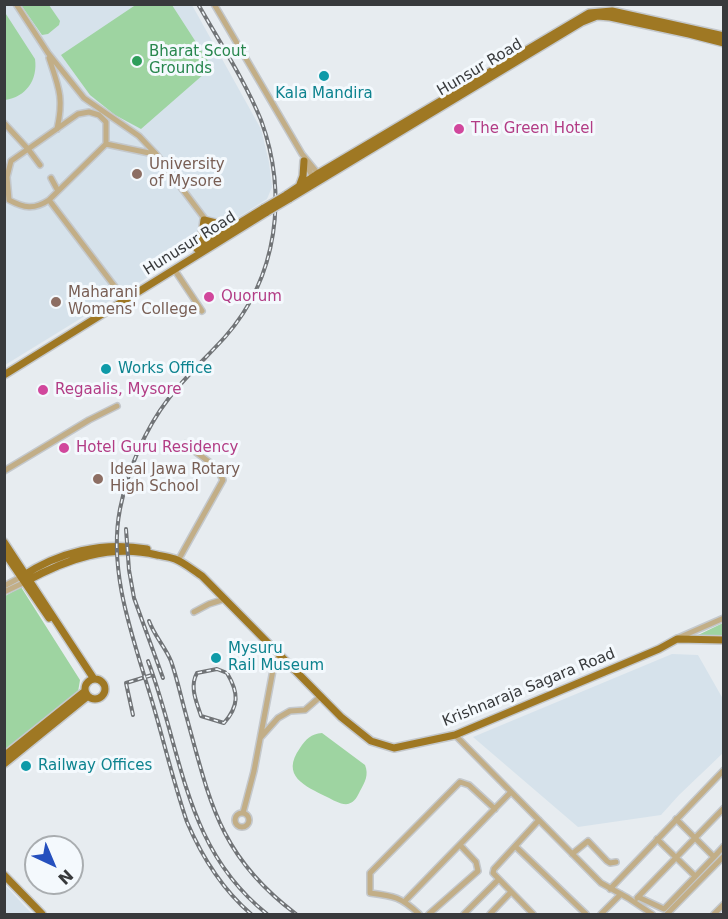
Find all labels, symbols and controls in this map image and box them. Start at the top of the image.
street label: Hunsur Road [434,36,526,100]
place label: Bharat Scout Grounds [149,43,246,78]
marker: Bharat Scout Grounds [130,54,144,68]
marker: Kala Mandira [317,69,331,83]
place label: Kala Mandira [275,85,373,103]
place label: The Green Hotel [471,120,594,138]
marker: The Green Hotel [452,122,466,136]
place label: University of Mysore [149,156,225,191]
marker: University of Mysore [130,167,144,181]
street label: Hunusur Road [140,208,240,280]
place label: Maharani Womens' College [68,284,197,319]
place label: Quorum [221,288,282,306]
marker: Quorum [202,290,216,304]
marker: Maharani Womens' College [49,295,63,309]
place label: Works Office [118,360,212,378]
marker: Works Office [99,362,113,376]
place label: Regaalis, Mysore [55,381,181,399]
marker: Regaalis, Mysore [36,383,50,397]
place label: Hotel Guru Residency [76,439,238,457]
marker: Hotel Guru Residency [57,441,71,455]
place label: Ideal Jawa Rotary High School [110,461,240,496]
marker: Ideal Jawa Rotary High School [91,472,105,486]
place label: Mysuru Rail Museum [228,640,324,675]
street label: Krishnaraja Sagara Road [440,645,618,731]
marker: Mysuru Rail Museum [209,651,223,665]
place label: Railway Offices [38,757,152,775]
marker: Railway Offices [19,759,33,773]
north arrow [24,835,84,895]
text: N [54,865,77,888]

